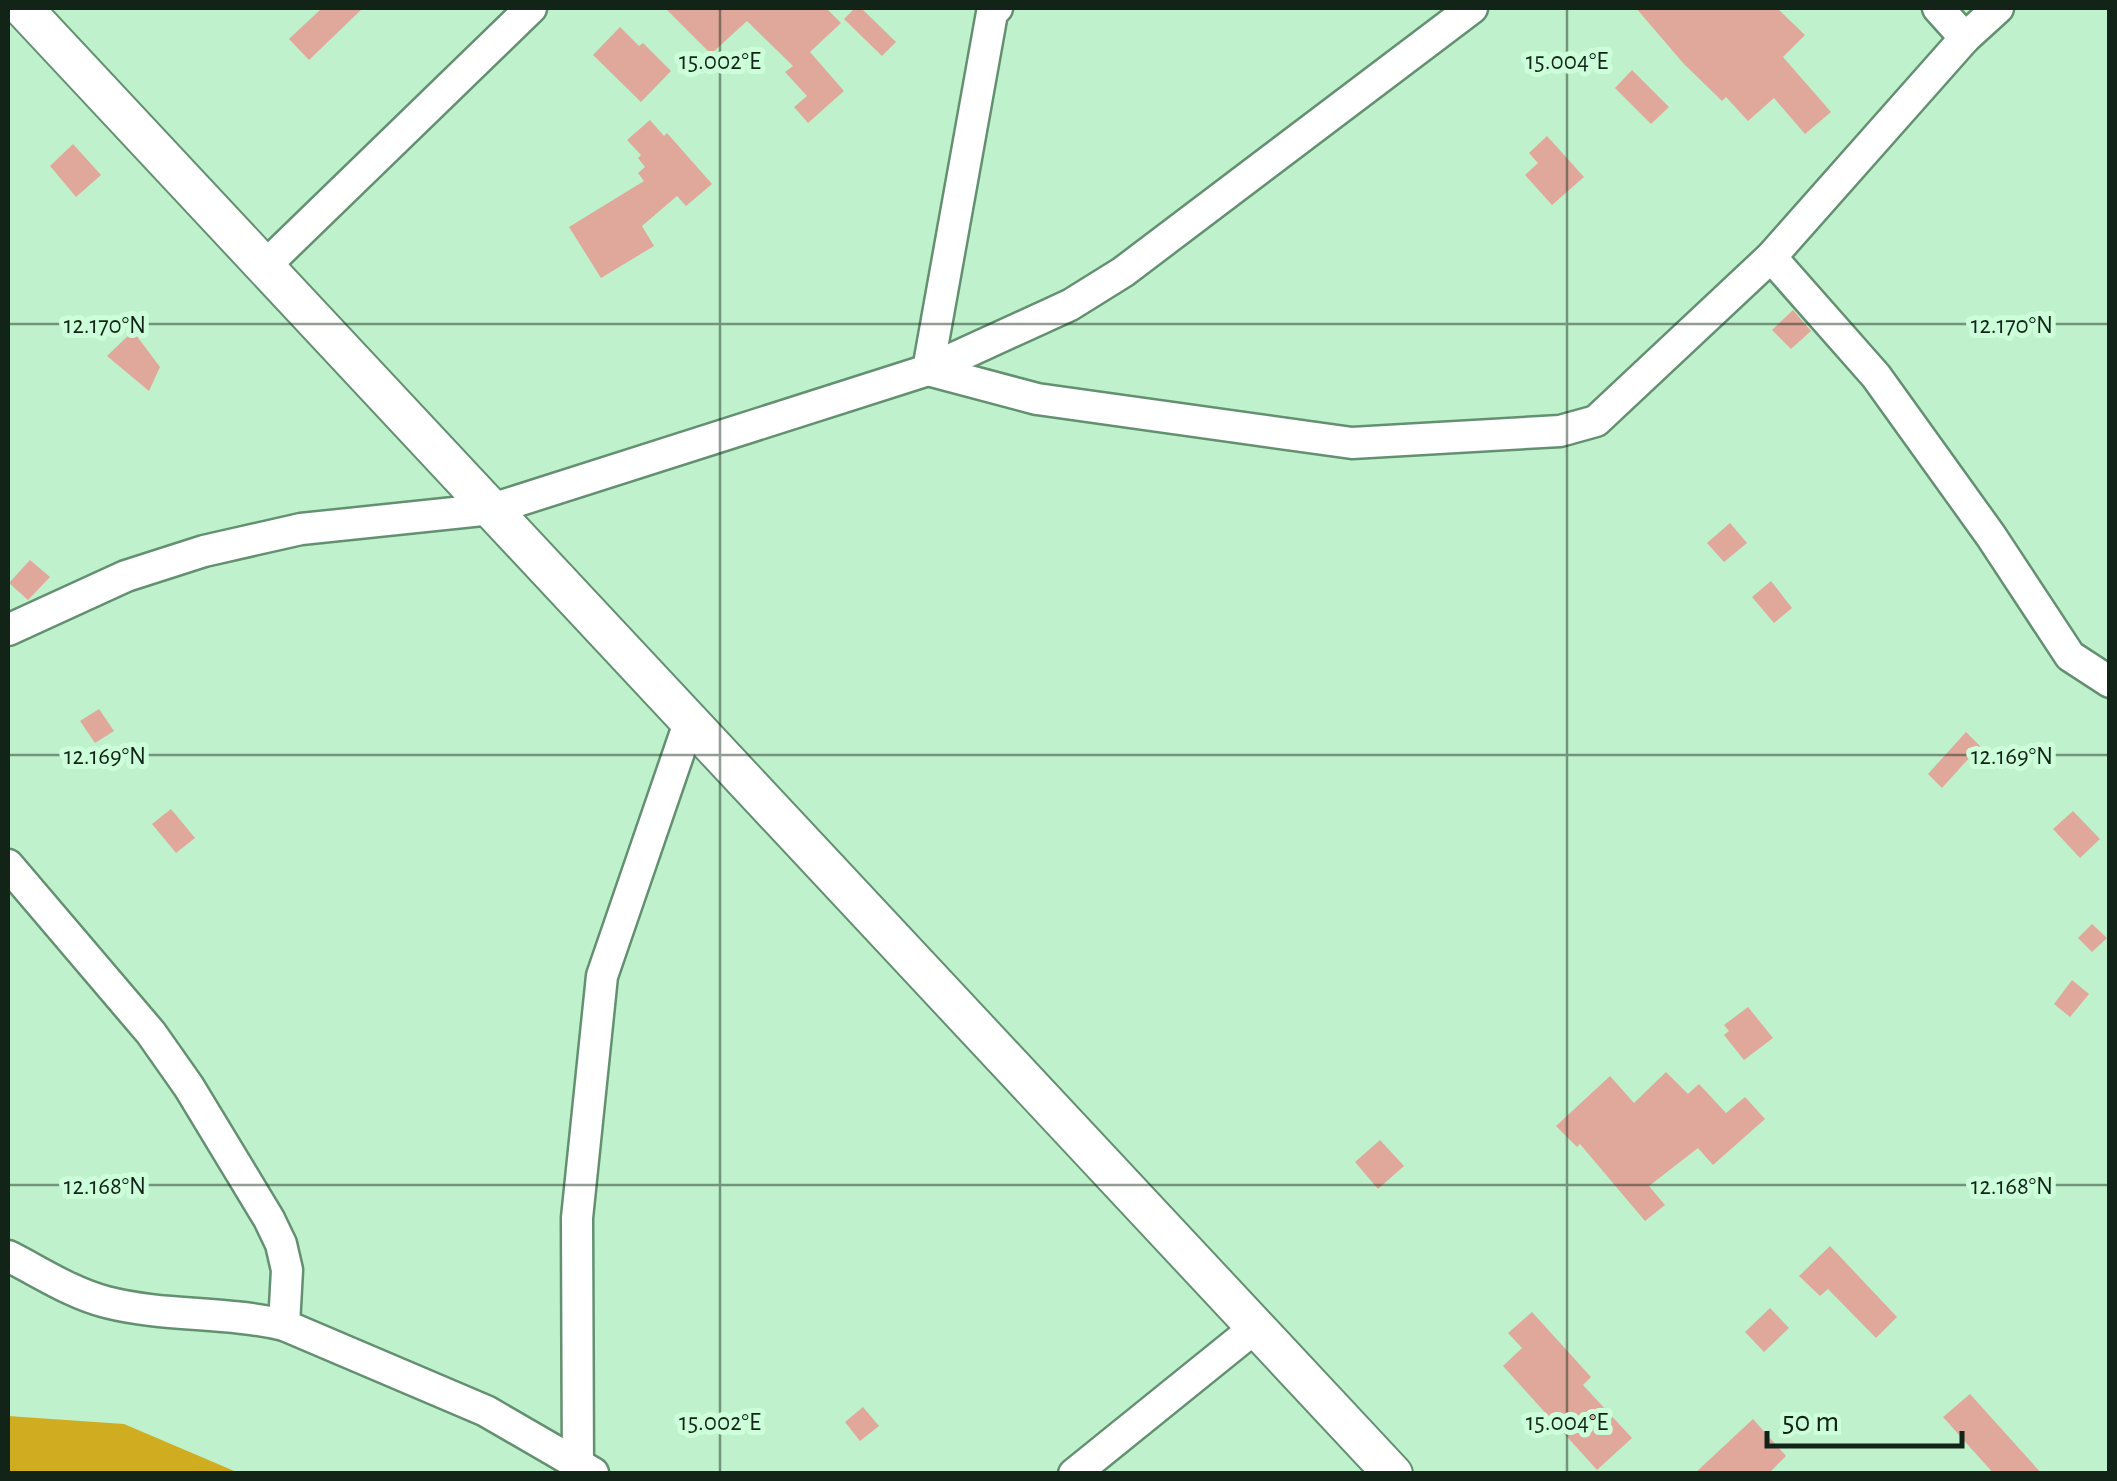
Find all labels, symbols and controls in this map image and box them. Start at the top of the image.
text: 15.002°E [679,49,761,74]
text: 15.004°E [1526,49,1608,74]
text: 12.170°N [64,313,146,338]
text: 12.170°N [1971,313,2053,338]
text: 12.169°N [64,744,146,769]
text: 12.169°N [1971,744,2053,769]
text: 12.168°N [64,1174,146,1199]
text: 12.168°N [1971,1174,2053,1199]
scale bar [1767,1386,1962,1448]
text: 50 m [1782,1407,1839,1437]
text: 15.002°E [679,1410,761,1435]
text: 15.004°E [1526,1410,1608,1435]

